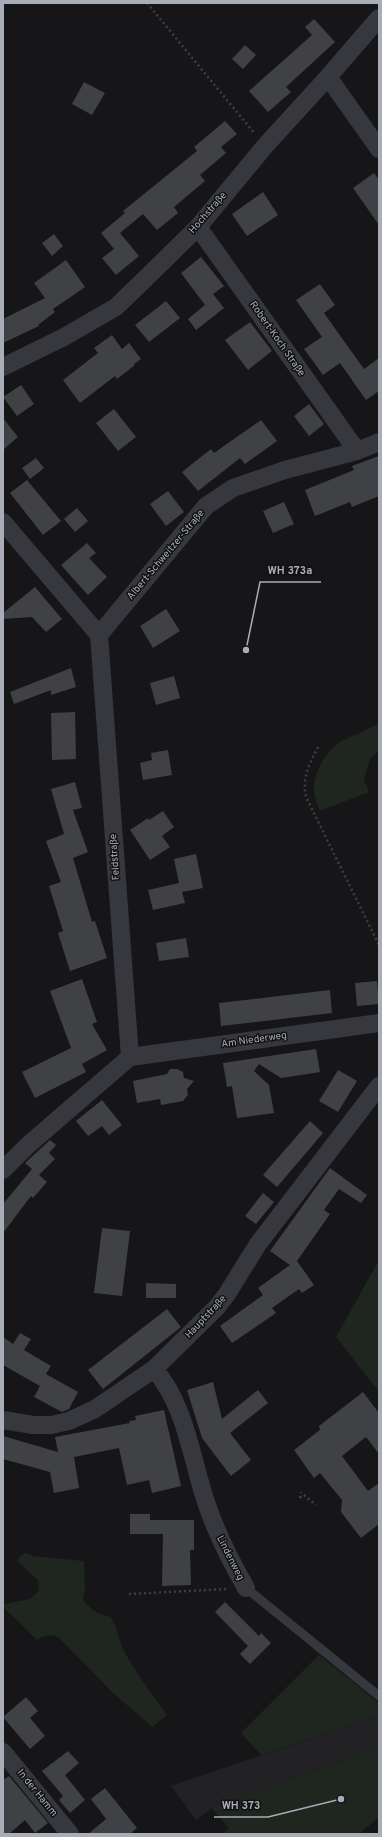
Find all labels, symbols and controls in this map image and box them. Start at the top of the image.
street label: Hochstraße [186,189,230,237]
street label: Robert-Koch Straße [246,299,308,379]
street label: Albert-Schweitzer-Straße [124,507,208,603]
callout: WH 373a [260,559,321,582]
text: WH 373a [268,564,312,578]
street label: Feldstraße [107,833,123,881]
street label: Am Niederweg [220,1029,288,1051]
street label: Hauptstraße [183,1293,229,1341]
street label: Lindenweg [213,1533,247,1583]
street label: In der Hamm [14,1767,60,1819]
callout: WH 373 [214,1794,268,1817]
text: WH 373 [222,1799,260,1813]

